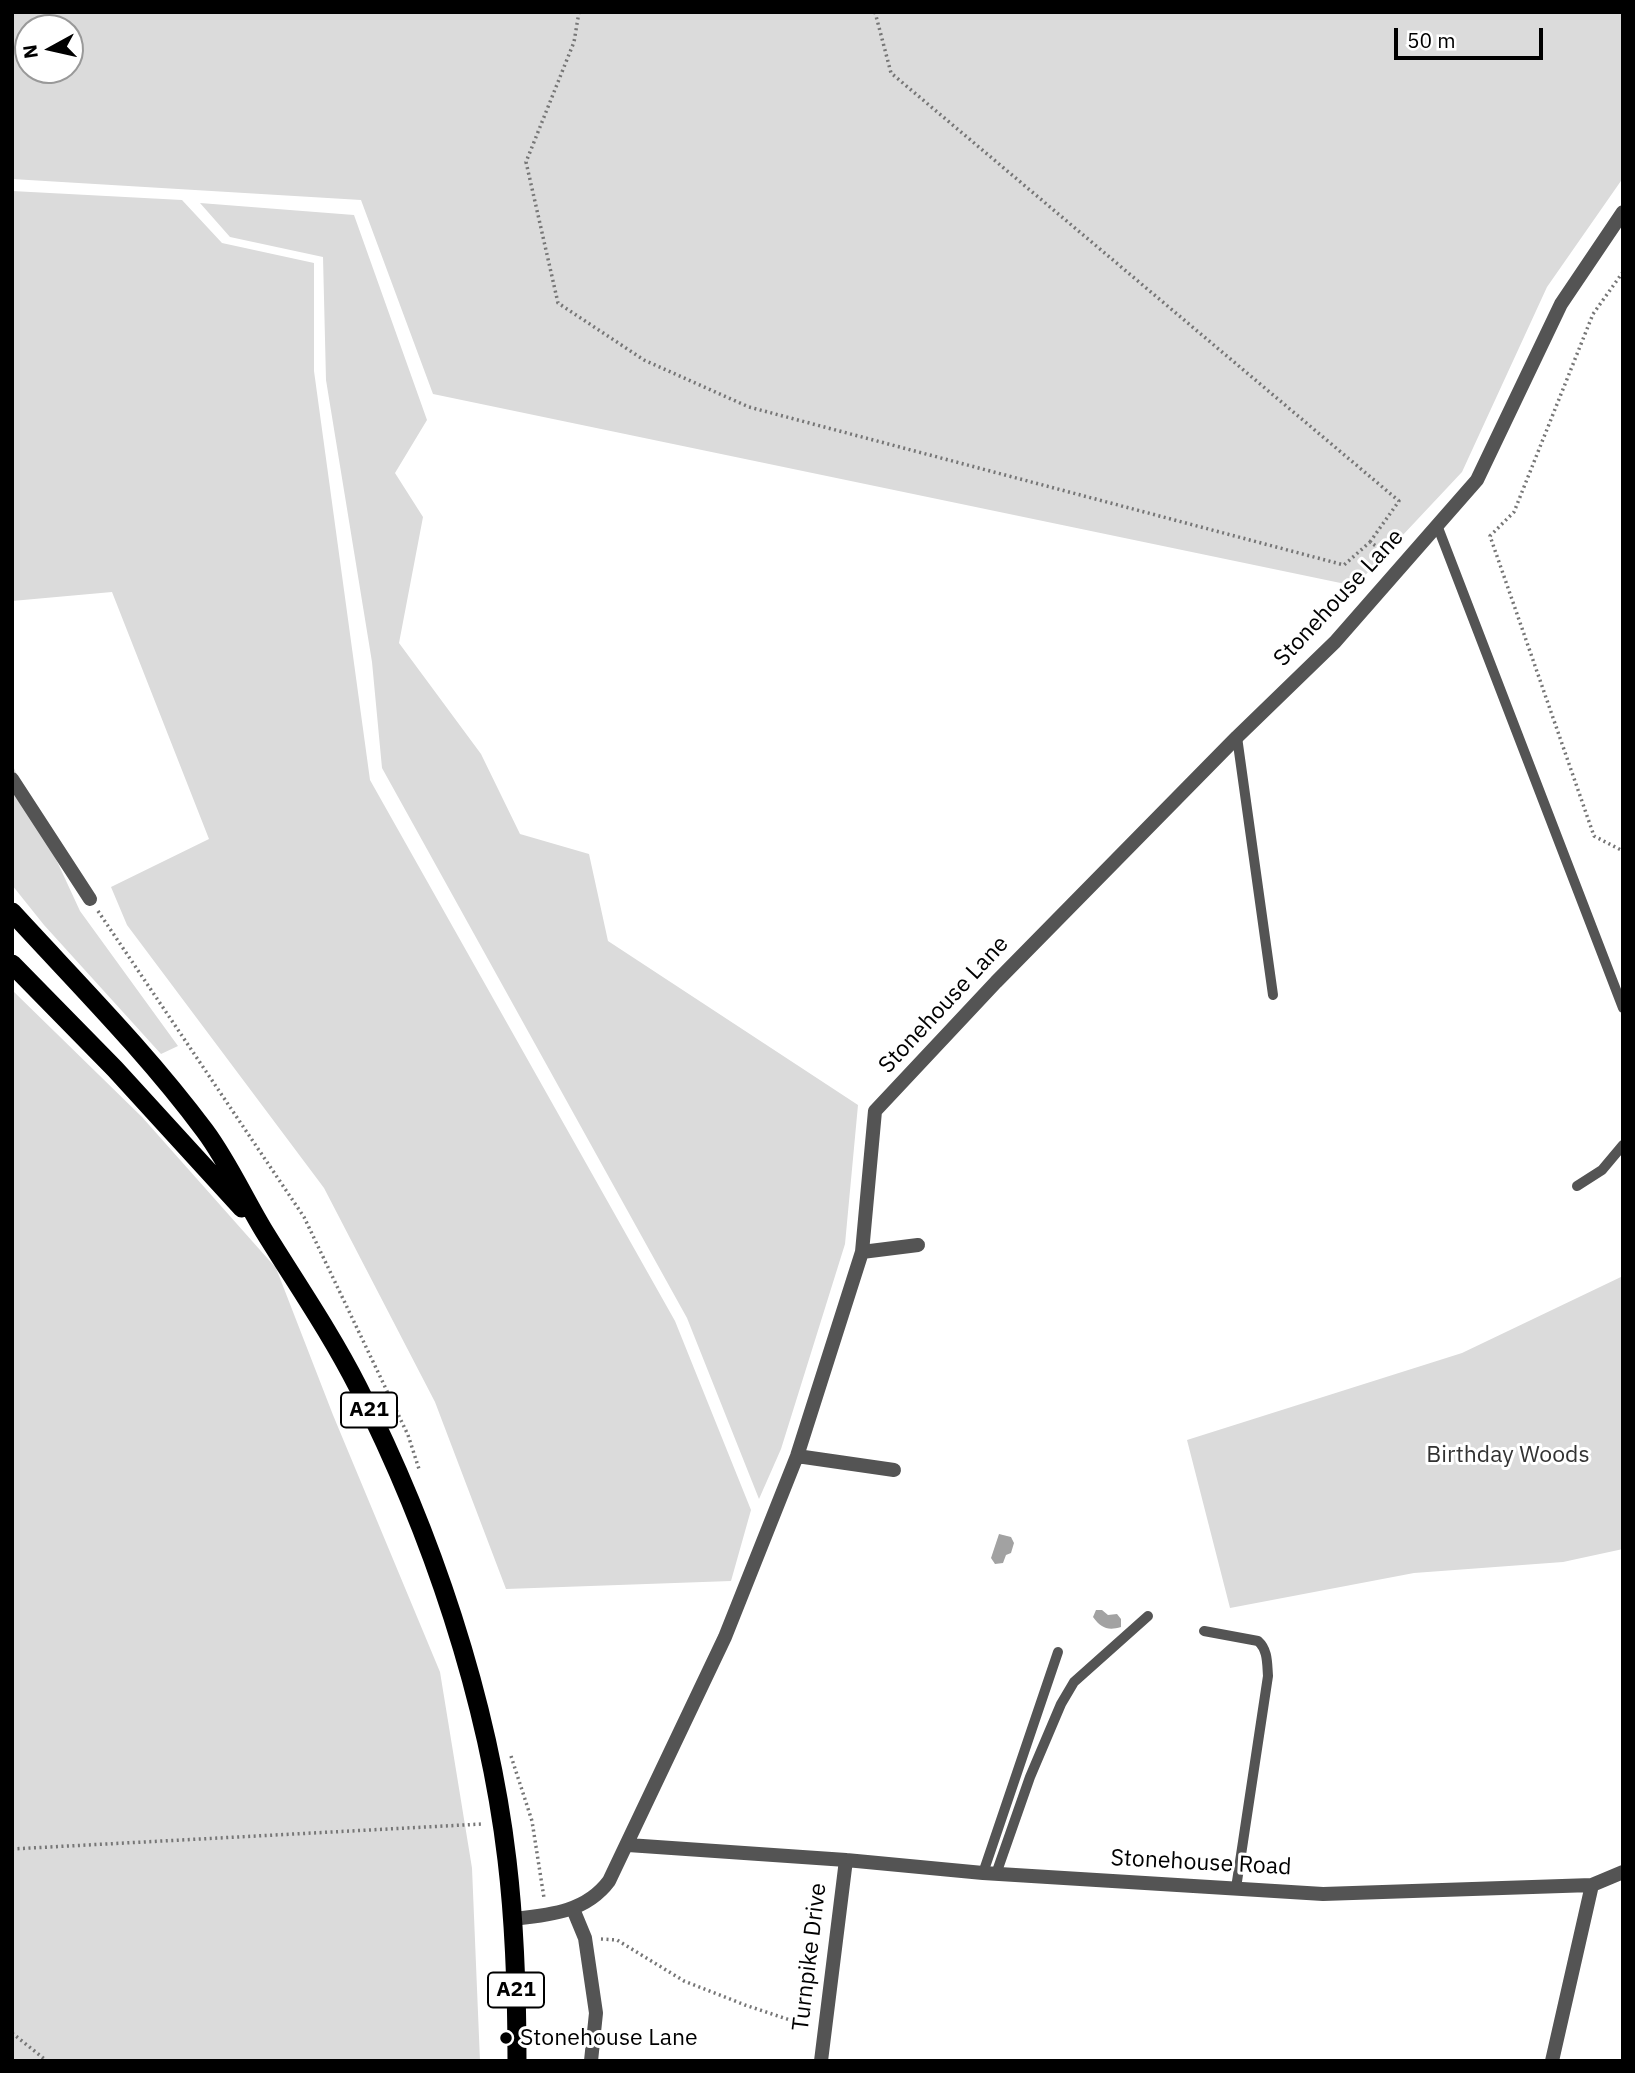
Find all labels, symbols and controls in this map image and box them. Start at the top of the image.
north arrow [14,14,84,84]
scale bar [1397,14,1546,58]
text: 50 m [1407,26,1456,54]
text: N [17,43,43,60]
street label: Stonehouse Lane [1268,524,1410,672]
street label: Stonehouse Lane [873,931,1015,1079]
road number: A21 [341,1392,397,1428]
park label: Birthday Woods [1426,1441,1590,1469]
street label: Stonehouse Road [1110,1844,1292,1882]
street label: Turnpike Drive [787,1881,833,2033]
road number: A21 [488,1972,544,2008]
place label: Stonehouse Lane [520,2024,698,2052]
marker: Stonehouse Lane [498,2030,514,2046]

